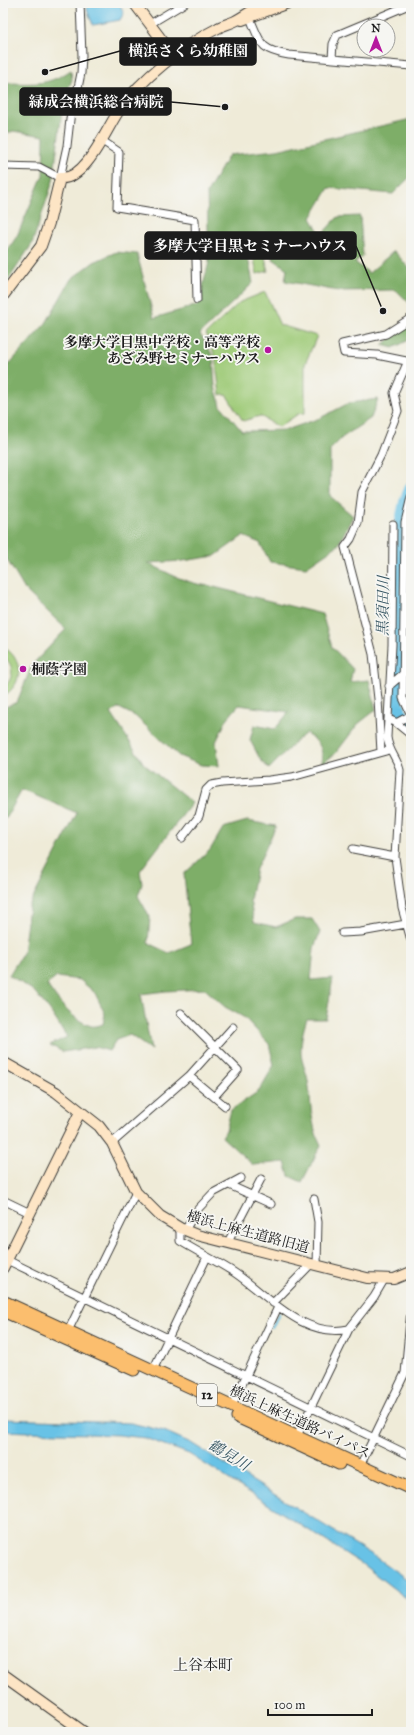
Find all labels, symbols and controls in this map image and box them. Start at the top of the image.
north arrow [356,18,396,58]
text: N [371,22,381,35]
callout: 横浜さくら幼稚園 [120,38,256,65]
text: 横浜さくら幼稚園 [128,42,248,60]
callout: 緑成会横浜総合病院 [20,88,171,115]
text: 緑成会横浜総合病院 [28,93,164,111]
callout: 多摩大学目黒セミナーハウス [145,232,356,259]
text: 多摩大学目黒セミナーハウス [153,237,347,255]
place label: 多摩大学目黒中学校・高等学校 あざみ野セミナーハウス [64,334,260,367]
marker: 多摩大学目黒中学校・高等学校 あざみ野セミナーハウス [263,345,273,355]
water label: 黒須田川 [373,574,393,636]
place label: 桐蔭学園 [31,661,87,678]
marker: 桐蔭学園 [18,664,28,674]
street label: 横浜上麻生道路旧道 [185,1207,311,1257]
street label: 横浜上麻生道路バイパス [227,1382,373,1462]
road number: 12 [197,1384,217,1406]
water label: 鶴見川 [205,1436,255,1475]
district label: 上谷本町 [173,1656,233,1674]
scale bar [268,1691,372,1717]
text: 100 m [274,1698,305,1712]

